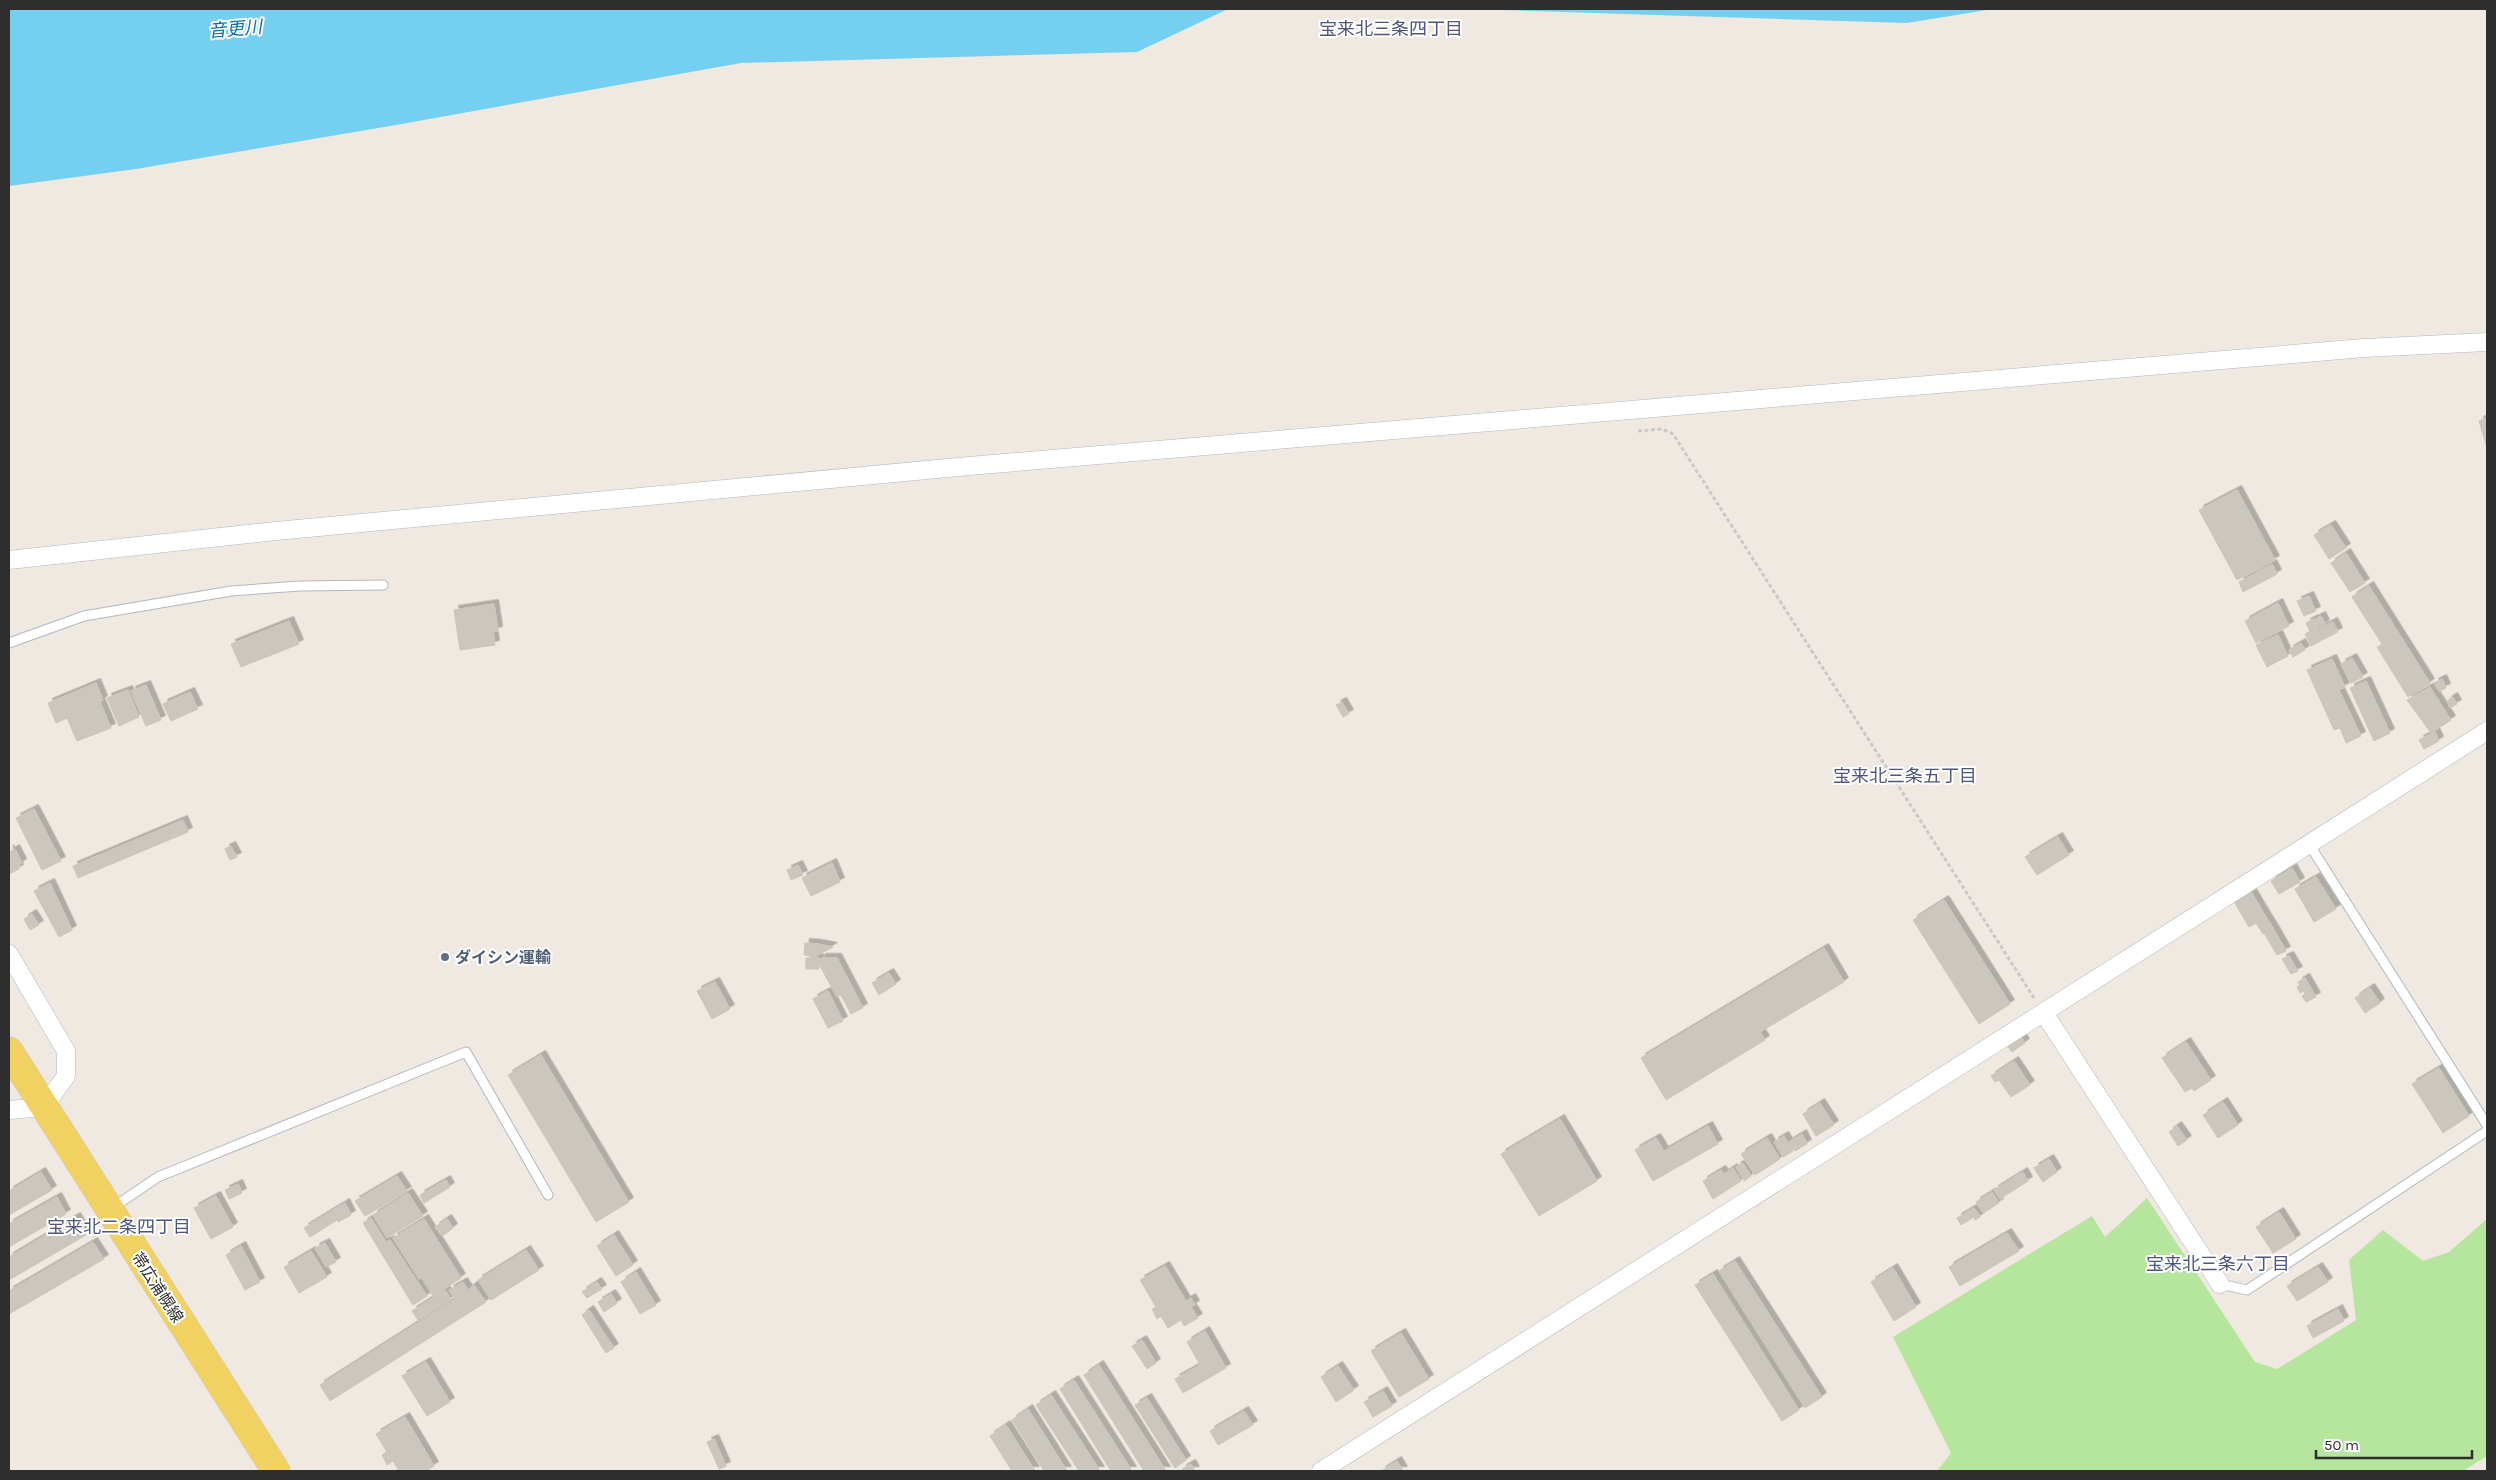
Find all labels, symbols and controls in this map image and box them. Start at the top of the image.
water label: 音更川 [207,16,265,42]
district label: 宝来北三条四丁目 [1319,18,1463,40]
district label: 宝来北三条五丁目 [1833,765,1977,787]
place label: ダイシン運輸 [455,948,551,967]
marker: ダイシン運輸 [439,951,451,963]
district label: 宝来北二条四丁目 [47,1216,191,1238]
street label: 帯広浦幌線 [128,1249,187,1326]
district label: 宝来北三条六丁目 [2146,1253,2290,1275]
scale bar [2316,1428,2472,1460]
text: 50 m [2324,1436,2359,1454]

